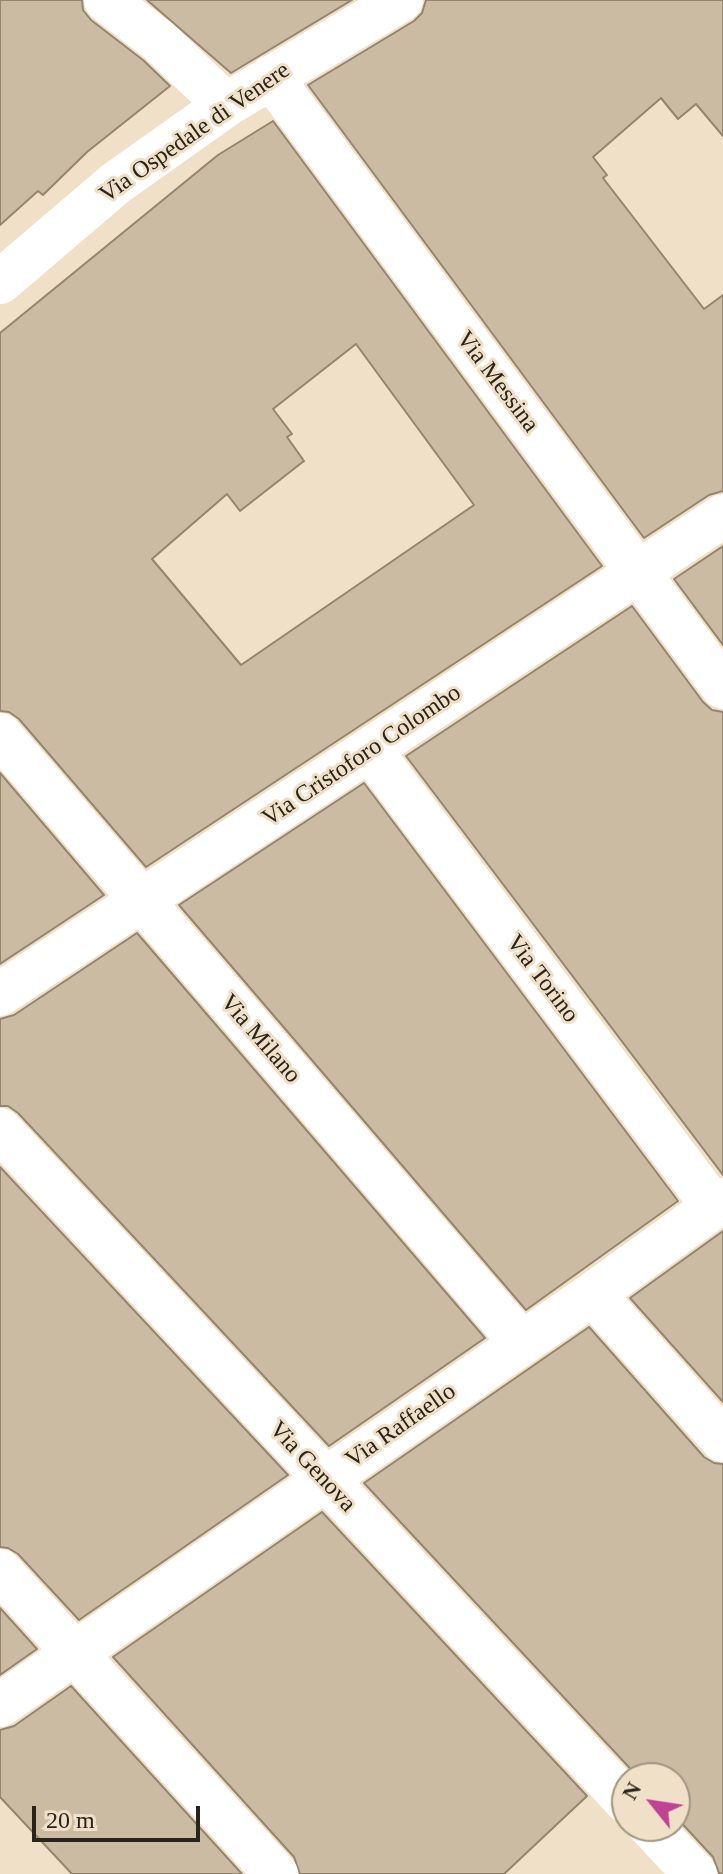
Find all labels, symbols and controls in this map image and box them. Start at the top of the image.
street label: Via Ospedale di Venere [94,56,296,210]
street label: Via Messina [450,326,544,438]
street label: Via Cristoforo Colombo [257,679,467,833]
street label: Via Torino [500,929,584,1029]
street label: Via Milano [214,989,306,1089]
street label: Via Raffaello [340,1377,462,1475]
street label: Via Genova [263,1416,361,1518]
north arrow [611,1762,691,1842]
text: N [617,1778,646,1804]
scale bar [36,1790,204,1840]
text: 20 m [46,1807,95,1833]

